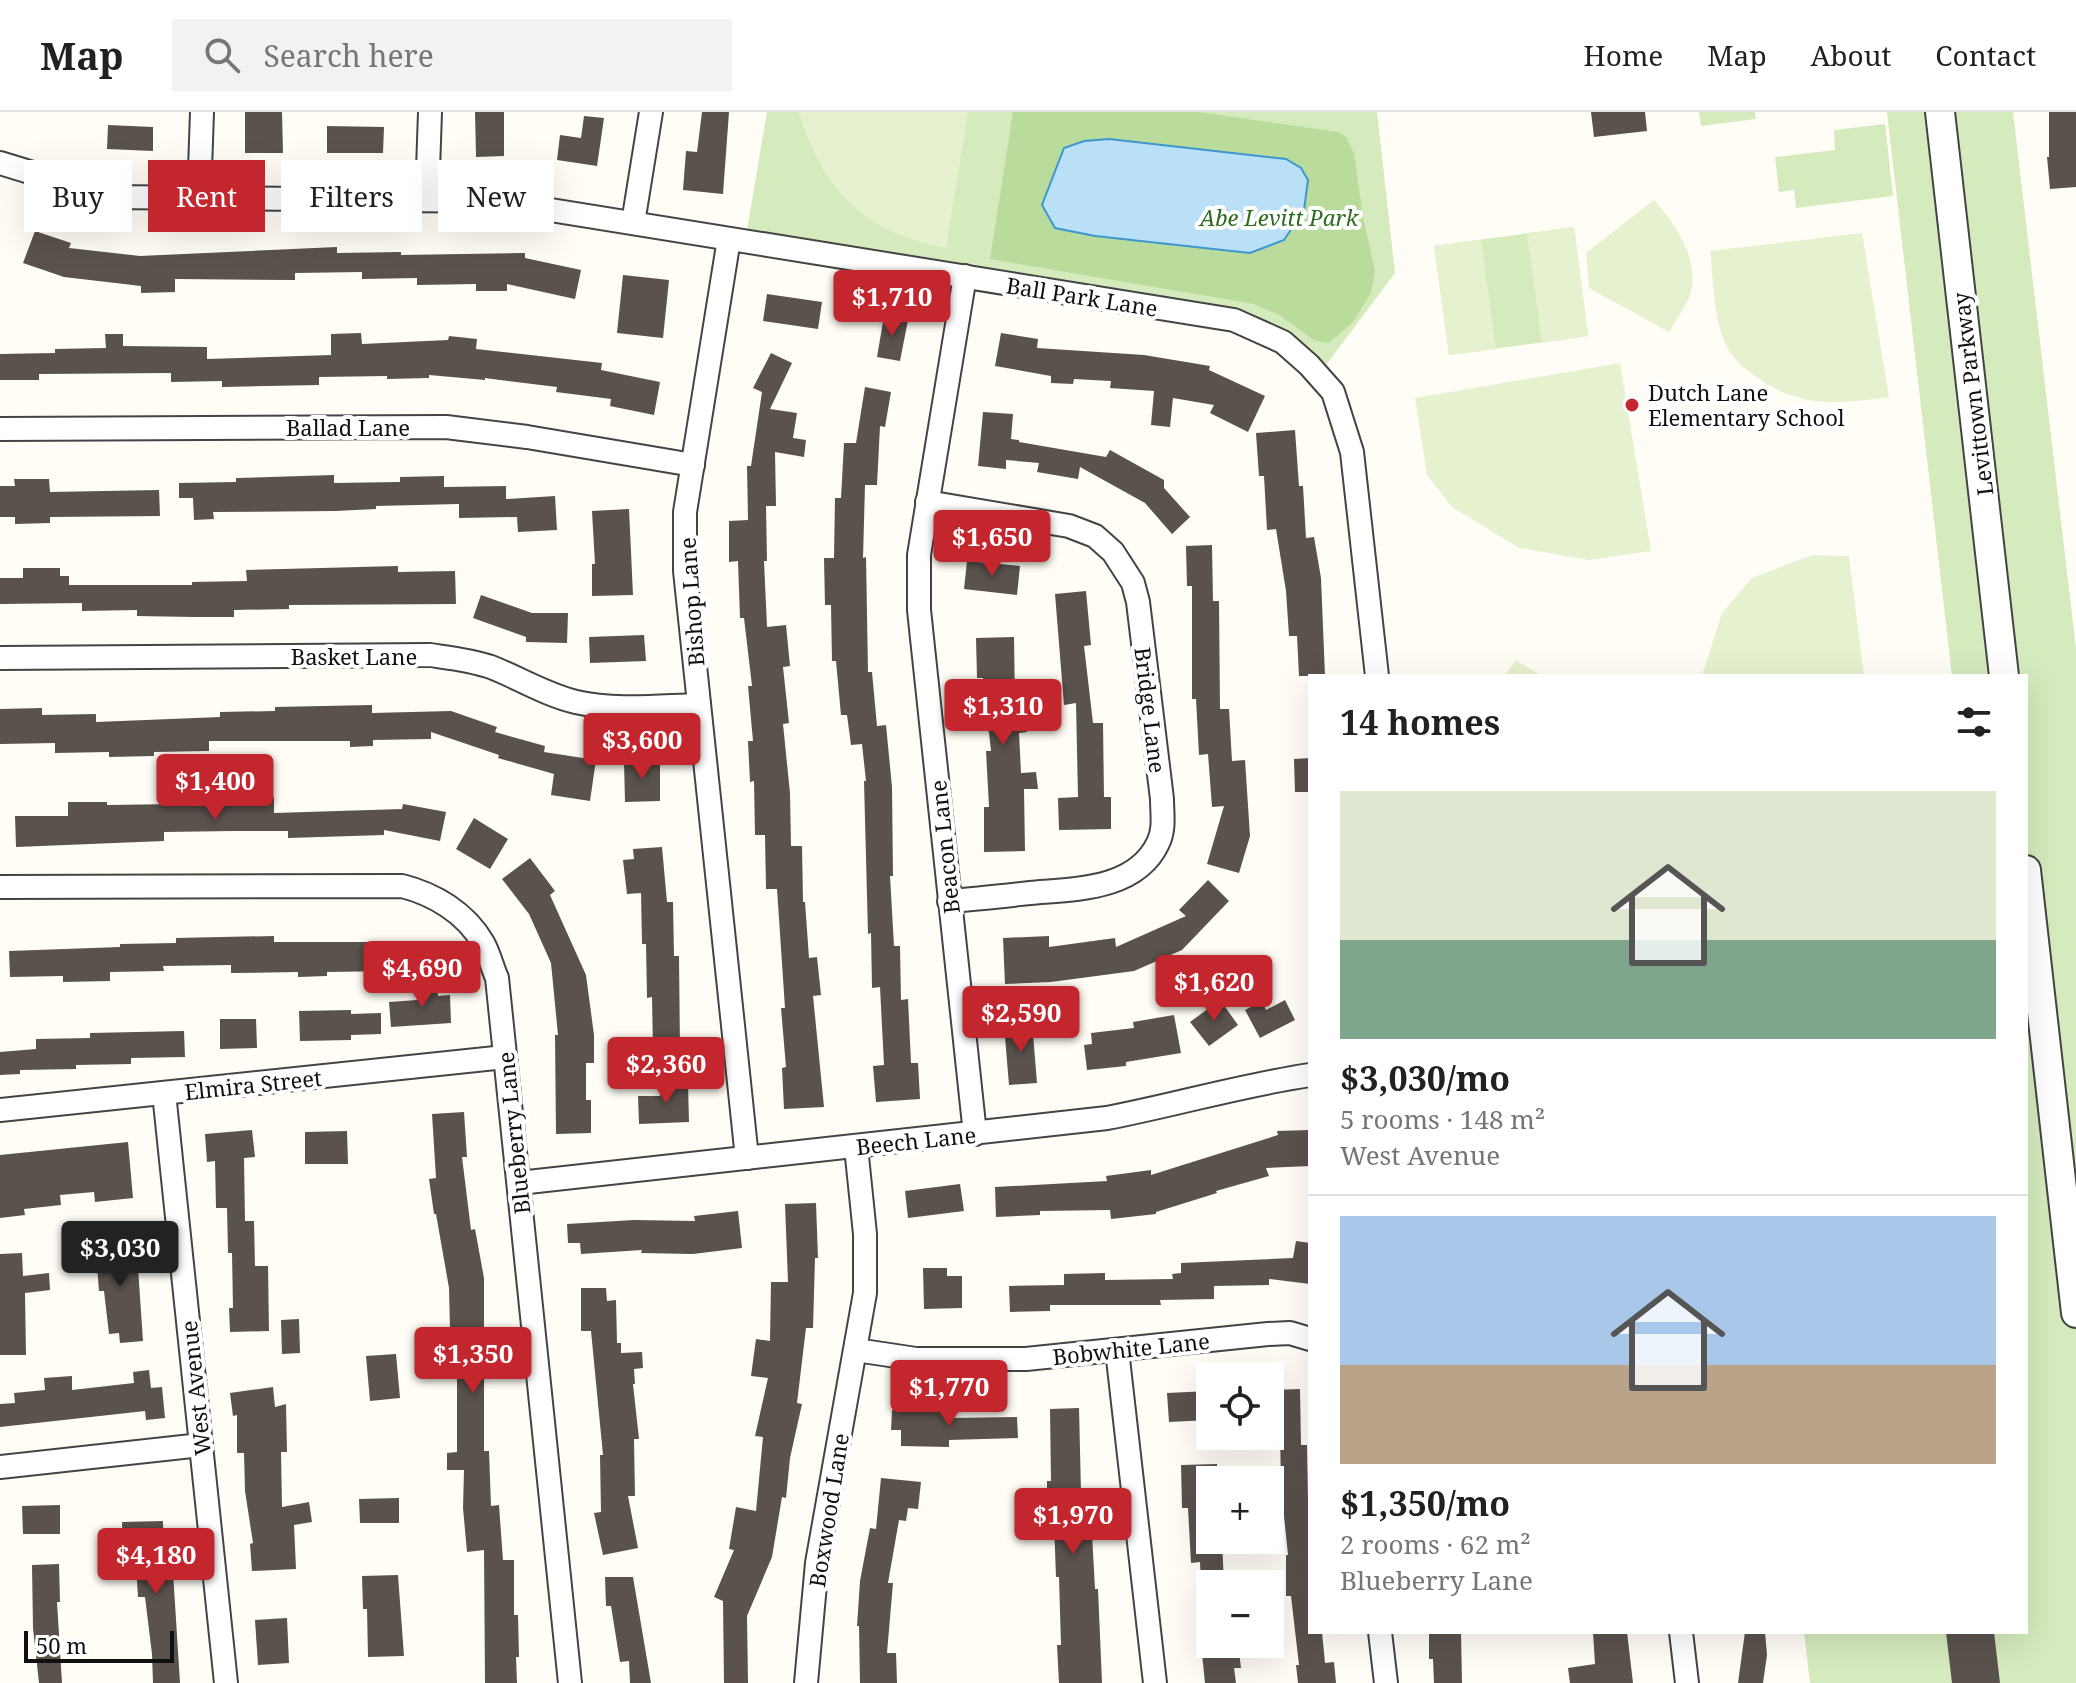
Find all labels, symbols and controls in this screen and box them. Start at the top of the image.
search box [172,19,732,91]
text: Map [40,29,124,81]
icon: search [200,33,244,77]
text: Search here [264,35,434,76]
text: Home [1584,36,1663,74]
text: Map [1707,36,1767,74]
text: About [1811,36,1891,74]
text: Contact [1935,36,2036,74]
chip: Buy [24,160,132,232]
chip: Rent [148,160,265,232]
chip: Filters [281,160,422,232]
chip: New [438,160,554,232]
park label: Abe Levitt Park [1198,202,1360,232]
street label: Ball Park Lane [1004,269,1160,323]
pin: $1,710 [827,270,957,338]
text: $1,710 [851,278,933,314]
street label: Levittown Parkway [1945,290,1999,497]
place label: Dutch Lane Elementary School [1648,377,1845,432]
marker: Dutch Lane Elementary School [1623,396,1641,414]
street label: Ballad Lane [286,412,410,442]
pin: $1,650 [927,510,1057,578]
text: $1,650 [951,518,1033,554]
street label: Bishop Lane [672,536,710,668]
street label: Basket Lane [291,641,417,671]
street label: Bridge Lane [1128,645,1174,775]
pin: $1,310 [938,679,1068,747]
text: $1,310 [962,687,1044,723]
text: 14 homes [1340,699,1500,745]
icon: filters [1952,700,1996,744]
pin: $3,600 [577,713,707,781]
text: $3,600 [601,721,683,757]
pin: $1,400 [150,754,280,822]
text: $1,400 [174,762,256,798]
street label: Beacon Lane [922,779,966,915]
icon: home [1596,843,1740,987]
pin: $4,690 [357,941,487,1009]
text: $4,690 [381,949,463,985]
pin: $1,620 [1149,955,1279,1023]
text: $1,620 [1173,963,1255,999]
pin: $2,590 [956,986,1086,1054]
text: $2,590 [980,994,1062,1030]
pin: $2,360 [601,1037,731,1105]
text: $2,360 [625,1045,707,1081]
street label: Blueberry Lane [490,1050,536,1216]
text: $3,030/mo [1340,1055,1510,1101]
street label: Elmira Street [183,1062,323,1106]
text: 5 rooms · 148 m² [1340,1101,1545,1137]
street label: Beech Lane [855,1119,977,1161]
text: West Avenue [1340,1137,1500,1173]
pin: $3,030 [55,1221,185,1289]
text: $3,030 [79,1229,161,1265]
icon: home [1596,1268,1740,1412]
street label: West Avenue [173,1319,217,1457]
street label: Bobwhite Lane [1051,1325,1211,1371]
pin: $1,350 [408,1327,538,1395]
text: $1,350 [432,1335,514,1371]
pin: $1,770 [884,1360,1014,1428]
map controls [1196,1362,1284,1658]
button: locate [1196,1362,1284,1450]
text: $1,770 [908,1368,990,1404]
street label: Boxwood Lane [801,1431,855,1589]
button: + [1196,1466,1284,1554]
text: $1,350/mo [1340,1480,1510,1526]
pin: $1,970 [1008,1488,1138,1556]
text: $1,970 [1032,1496,1114,1532]
text: 2 rooms · 62 m² [1340,1526,1531,1562]
pin: $4,180 [91,1528,221,1596]
text: $4,180 [115,1536,197,1572]
text: Blueberry Lane [1340,1562,1533,1598]
button: − [1196,1570,1284,1658]
scale bar [24,1627,174,1663]
text: 50 m [36,1630,87,1660]

